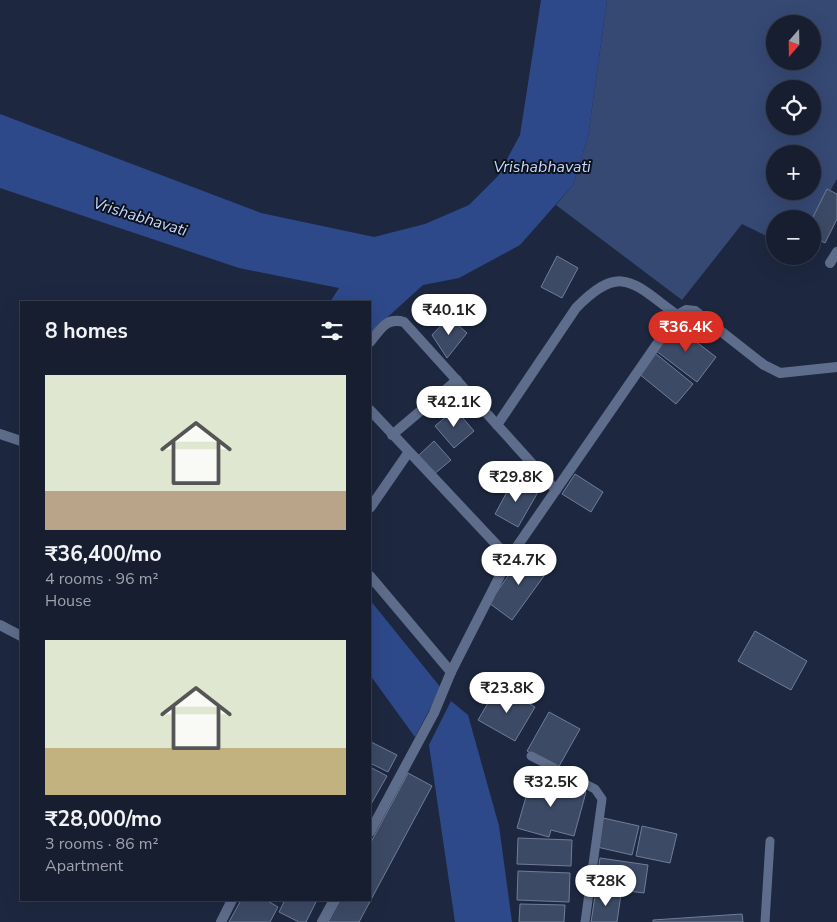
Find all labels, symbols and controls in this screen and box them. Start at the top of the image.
north arrow [766,15,821,70]
map controls [766,15,821,265]
button: locate [766,80,821,135]
button: + [766,145,821,200]
water label: Vrishabhavati [493,156,591,178]
water label: Vrishabhavati [90,192,190,242]
button: − [766,210,821,265]
pin: ₹40.1K [408,294,490,336]
text: ₹40.1K [423,299,476,321]
pin: ₹36.4K [645,310,727,353]
text: ₹36.4K [660,316,713,338]
text: 8 homes [45,317,128,345]
icon: filters [318,317,346,345]
pin: ₹42.1K [413,386,495,428]
text: ₹42.1K [428,391,481,413]
icon: home [151,408,241,498]
pin: ₹29.8K [475,460,557,503]
text: ₹29.8K [490,466,543,488]
text: ₹36,400/mo [45,540,162,568]
pin: ₹24.7K [478,544,560,586]
text: ₹24.7K [493,549,546,571]
text: 4 rooms · 96 m² [45,568,158,590]
text: House [45,590,91,612]
pin: ₹23.8K [466,672,548,714]
icon: home [151,673,241,763]
text: ₹23.8K [481,677,534,699]
pin: ₹32.5K [510,766,592,808]
text: ₹32.5K [525,771,578,793]
text: ₹28,000/mo [45,805,162,833]
text: 3 rooms · 86 m² [45,833,158,855]
text: Apartment [45,855,123,877]
pin: ₹28K [576,864,636,907]
text: ₹28K [586,870,626,892]

